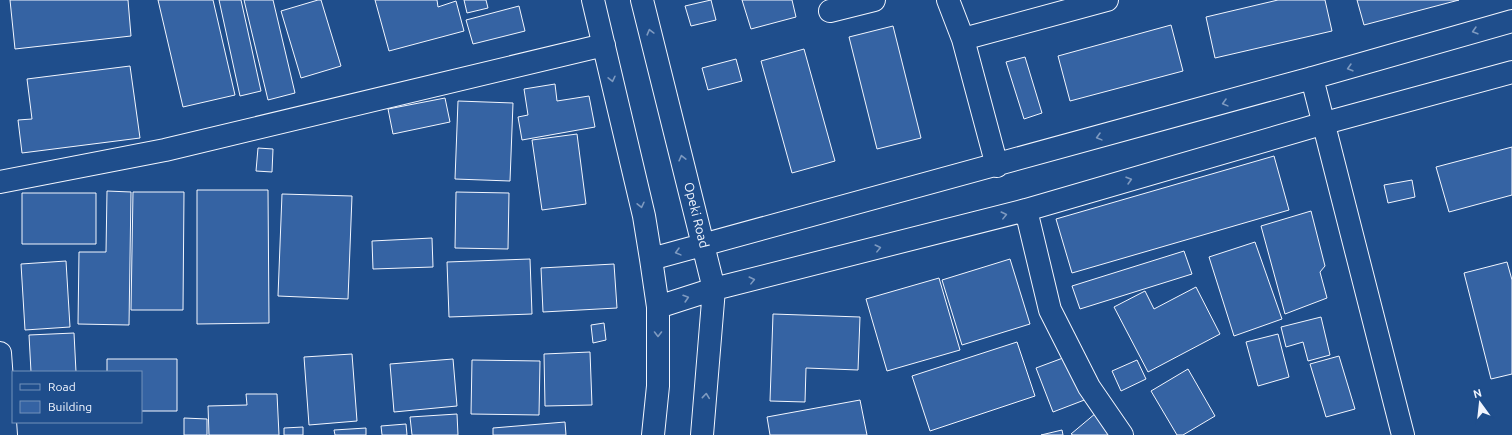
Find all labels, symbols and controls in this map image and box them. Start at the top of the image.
one-way arrow [1471,26,1478,35]
one-way arrow [647,29,655,36]
one-way arrow [1346,63,1353,72]
one-way arrow [608,75,616,82]
one-way arrow [1221,98,1228,107]
one-way arrow [1096,133,1102,141]
one-way arrow [679,155,687,162]
one-way arrow [1125,176,1132,185]
street label: Opeki Road [682,181,712,249]
one-way arrow [637,202,645,208]
one-way arrow [1001,212,1007,220]
one-way arrow [875,244,881,252]
one-way arrow [675,247,682,256]
one-way arrow [749,276,755,284]
one-way arrow [682,294,689,303]
one-way arrow [654,331,662,337]
legend [12,371,142,423]
text: Road [48,380,76,393]
north arrow [1460,383,1500,423]
text: N [1472,386,1483,400]
one-way arrow [701,393,710,399]
text: Building [48,400,92,413]

